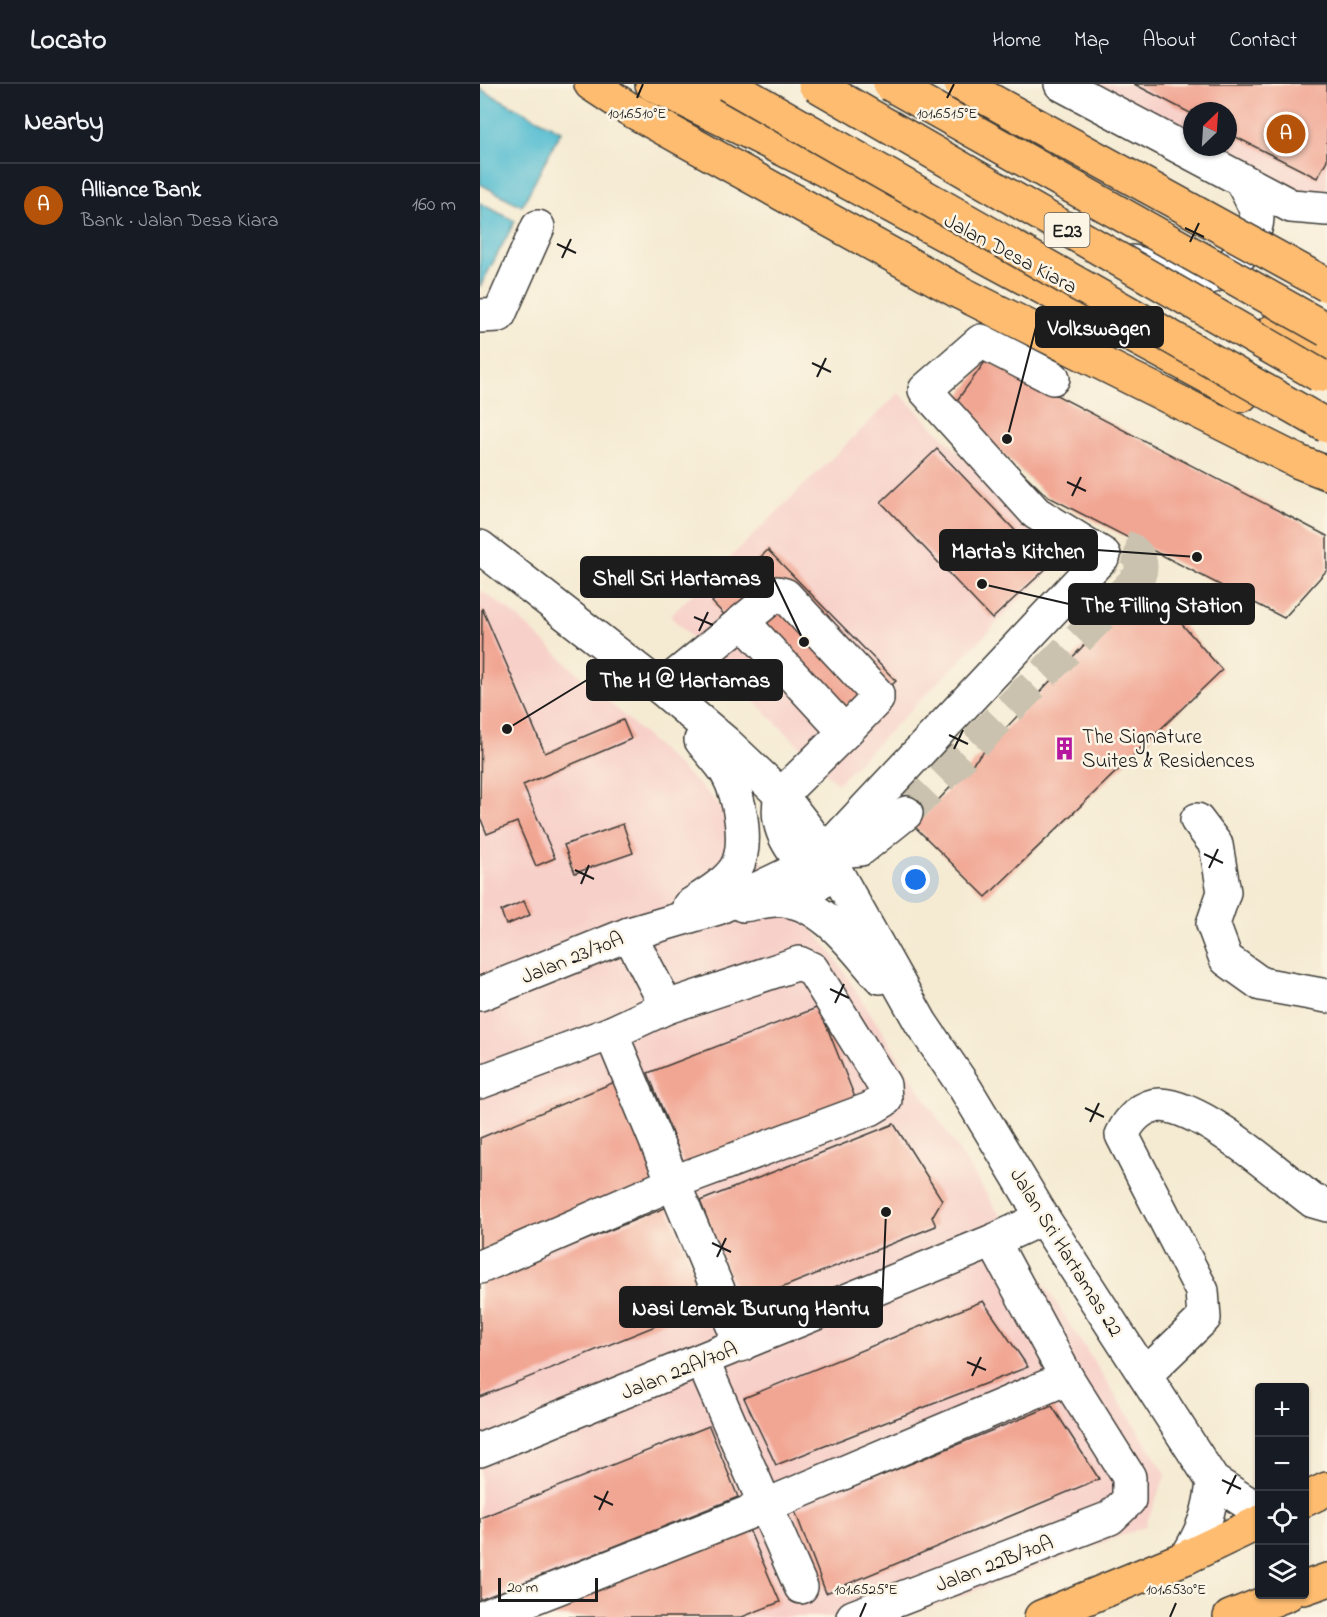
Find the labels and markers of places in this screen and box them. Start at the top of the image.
pin: A [1266,112,1306,156]
callout: Volkswagen [1036,307,1163,347]
callout: Marta's Kitchen [940,530,1097,570]
callout: Shell Sri Hartamas [581,557,773,597]
callout: The Filling Station [1069,584,1254,624]
callout: The H @ Hartamas [587,660,782,700]
place label: The Signature Suites & Residences [1082,723,1255,777]
building icon: The Signature Suites & Residences [1051,735,1077,761]
callout: Nasi Lemak Burung Hantu [620,1287,882,1327]

